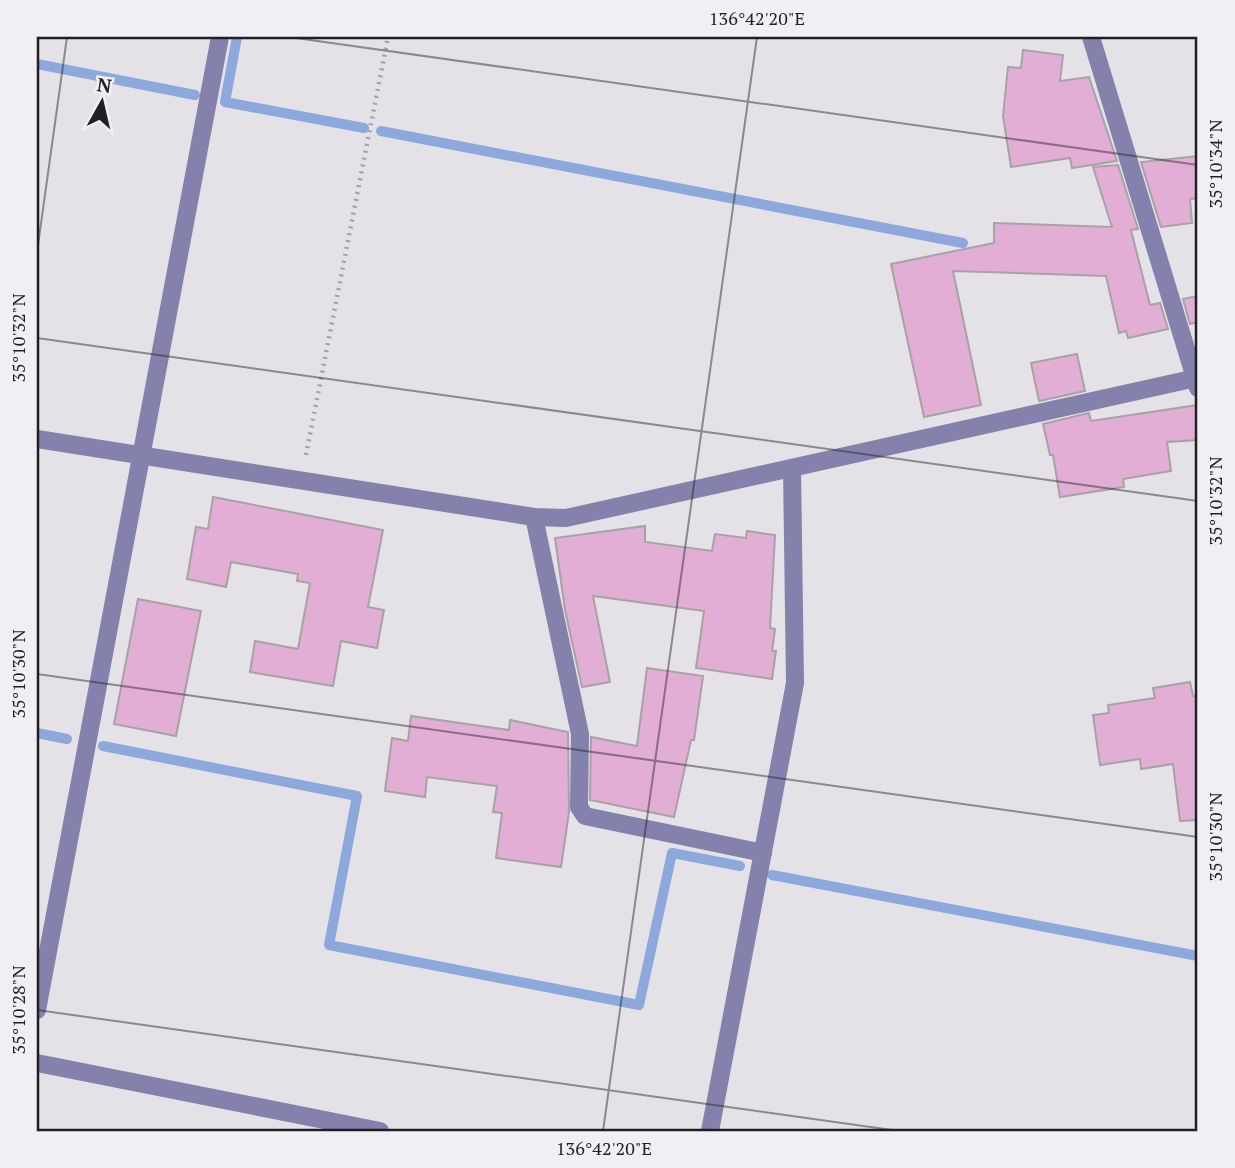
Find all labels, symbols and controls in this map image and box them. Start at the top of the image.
text: 136°42'20"E [709,6,805,30]
north arrow [66,66,136,136]
text: N [96,71,114,98]
text: 35°10'34"N [1203,119,1227,209]
text: 35°10'32"N [6,293,30,383]
text: 35°10'32"N [1203,456,1227,546]
text: 35°10'30"N [6,629,30,719]
text: 35°10'30"N [1203,792,1227,882]
text: 35°10'28"N [6,965,30,1055]
text: 136°42'20"E [556,1136,652,1160]

